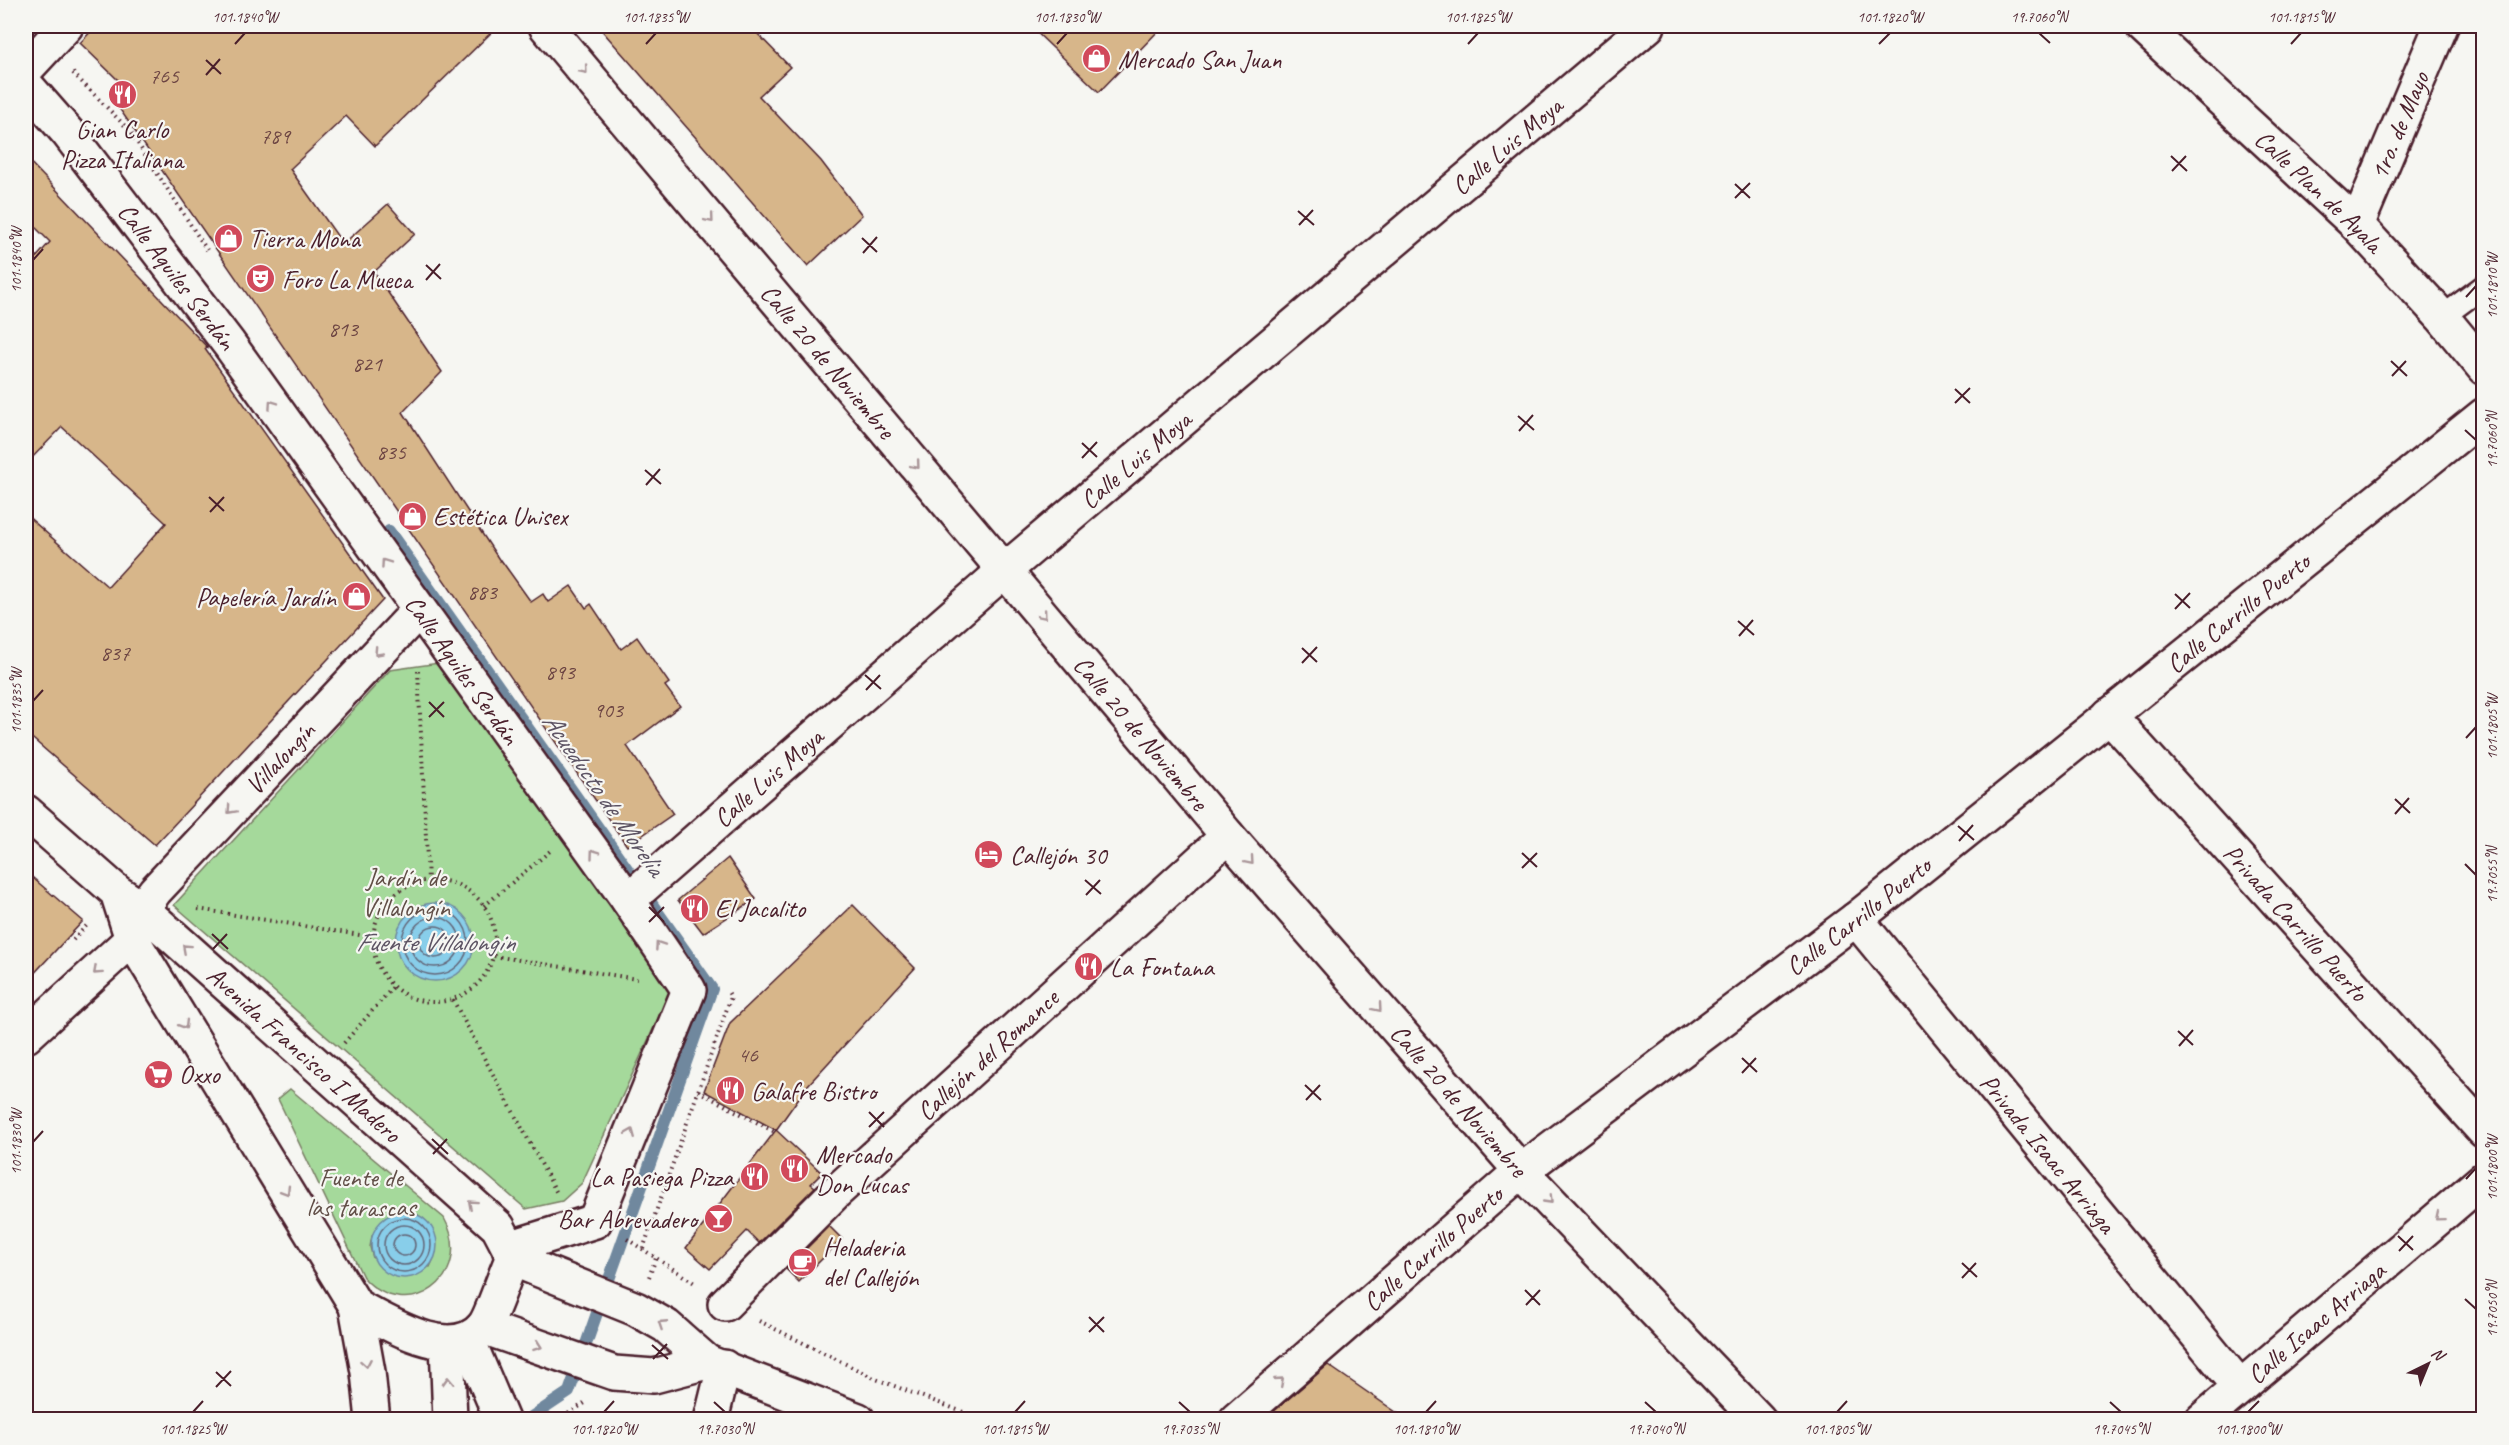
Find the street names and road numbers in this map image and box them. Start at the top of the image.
street label: 1ro. de Mayo [2362,65,2437,184]
street label: Calle Luis Moya [1444,88,1571,202]
street label: Calle Plan de Ayala [2248,122,2392,261]
street label: Calle Aquiles Serdán [111,196,245,357]
street label: Calle 20 de Noviembre [754,277,904,446]
street label: Calle Luis Moya [1073,402,1200,516]
street label: Calle Carrillo Puerto [2159,543,2319,680]
street label: Calle Aquiles Serdán [398,588,528,752]
street label: Calle 20 de Noviembre [1067,649,1217,818]
street label: Villalongín [238,714,323,801]
street label: Calle Luis Moya [706,719,832,835]
street label: Privada Carrillo Puerto [2216,837,2377,1009]
street label: Calle Carrillo Puerto [1779,847,1939,983]
street label: Avenida Francisco I Madero [200,958,410,1151]
street label: Callejón del Romance [909,980,1067,1128]
street label: Calle 20 de Noviembre [1383,1017,1536,1185]
street label: Privada Isaac Arriaga [1973,1067,2124,1241]
street label: Calle Carrillo Puerto [1356,1176,1512,1318]
street label: Calle Isaac Arriaga [2240,1253,2393,1391]

